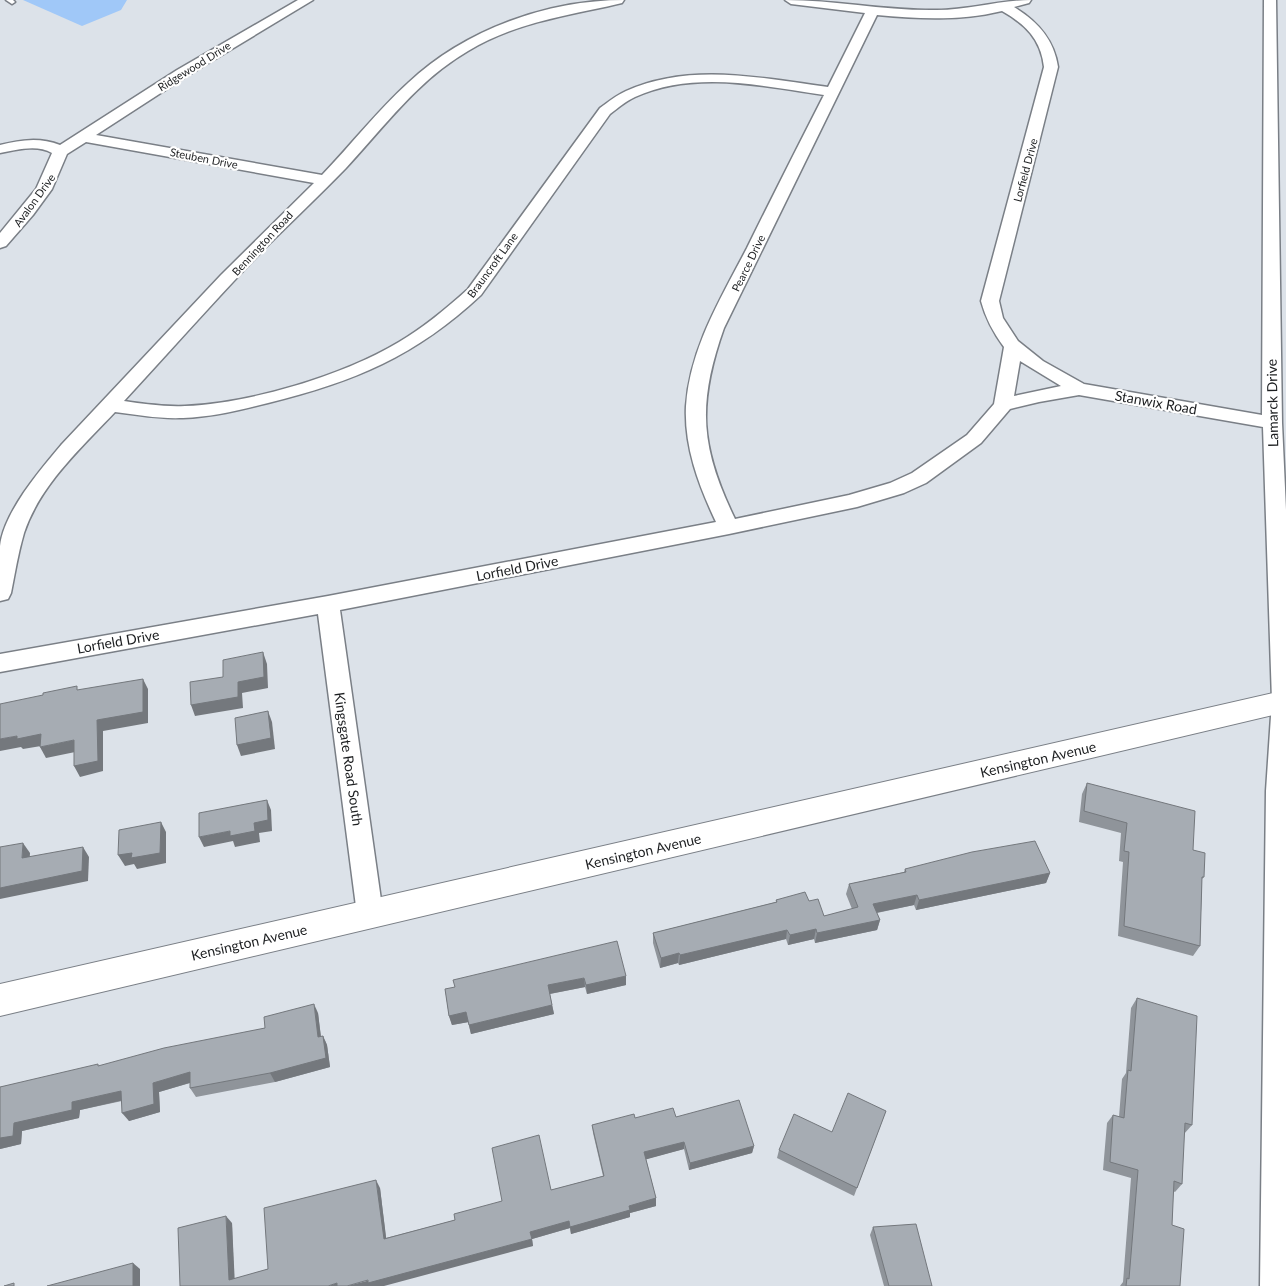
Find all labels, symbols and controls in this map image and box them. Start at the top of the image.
street label: Ridgewood Drive [155,38,233,94]
street label: Lorfield Drive [1010,137,1040,203]
street label: Steuben Drive [169,145,239,171]
street label: Avalon Drive [11,171,58,229]
street label: Bennington Road [229,208,295,278]
street label: Brauncroft Lane [464,230,520,300]
street label: Pearce Drive [729,232,767,293]
street label: Lamarck Drive [1263,359,1281,447]
street label: Stanwix Road [1114,386,1198,418]
street label: Lorfield Drive [475,552,559,584]
street label: Lorfield Drive [76,625,160,657]
street label: Kingsgate Road South [331,691,367,827]
street label: Kensington Avenue [978,737,1098,781]
street label: Kensington Avenue [583,829,703,873]
street label: Kensington Avenue [189,920,309,964]

